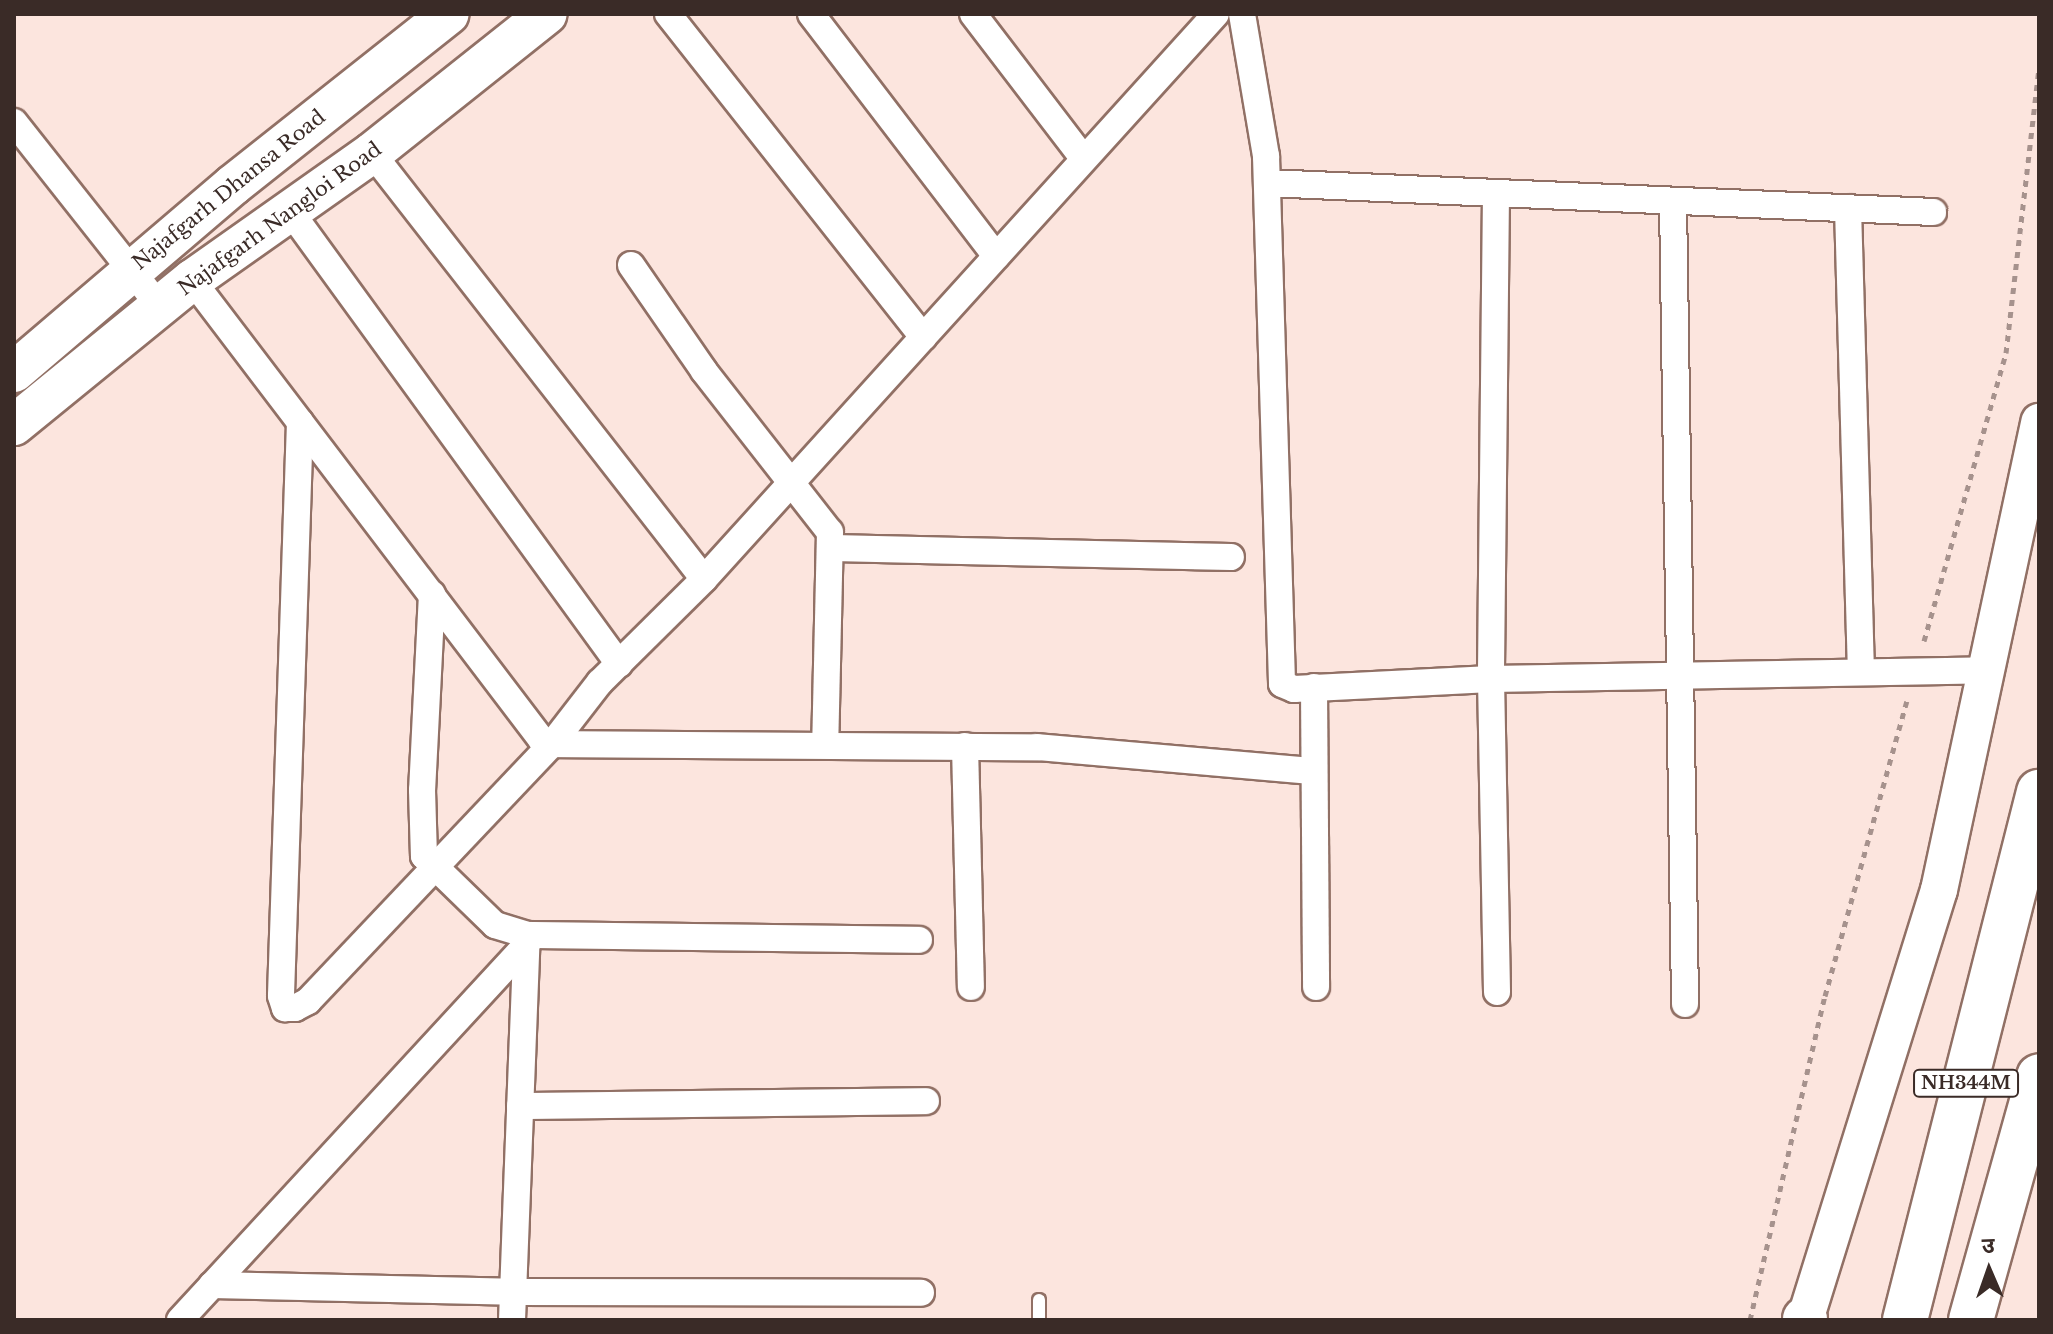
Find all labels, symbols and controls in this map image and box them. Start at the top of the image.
street label: Najafgarh Dhansa Road [128,105,330,275]
street label: Najafgarh Nangloi Road [174,137,386,301]
road number: NH344M [1912,1069,2020,1097]
north arrow [1949,1230,2029,1310]
text: उ [1981,1232,1995,1259]

